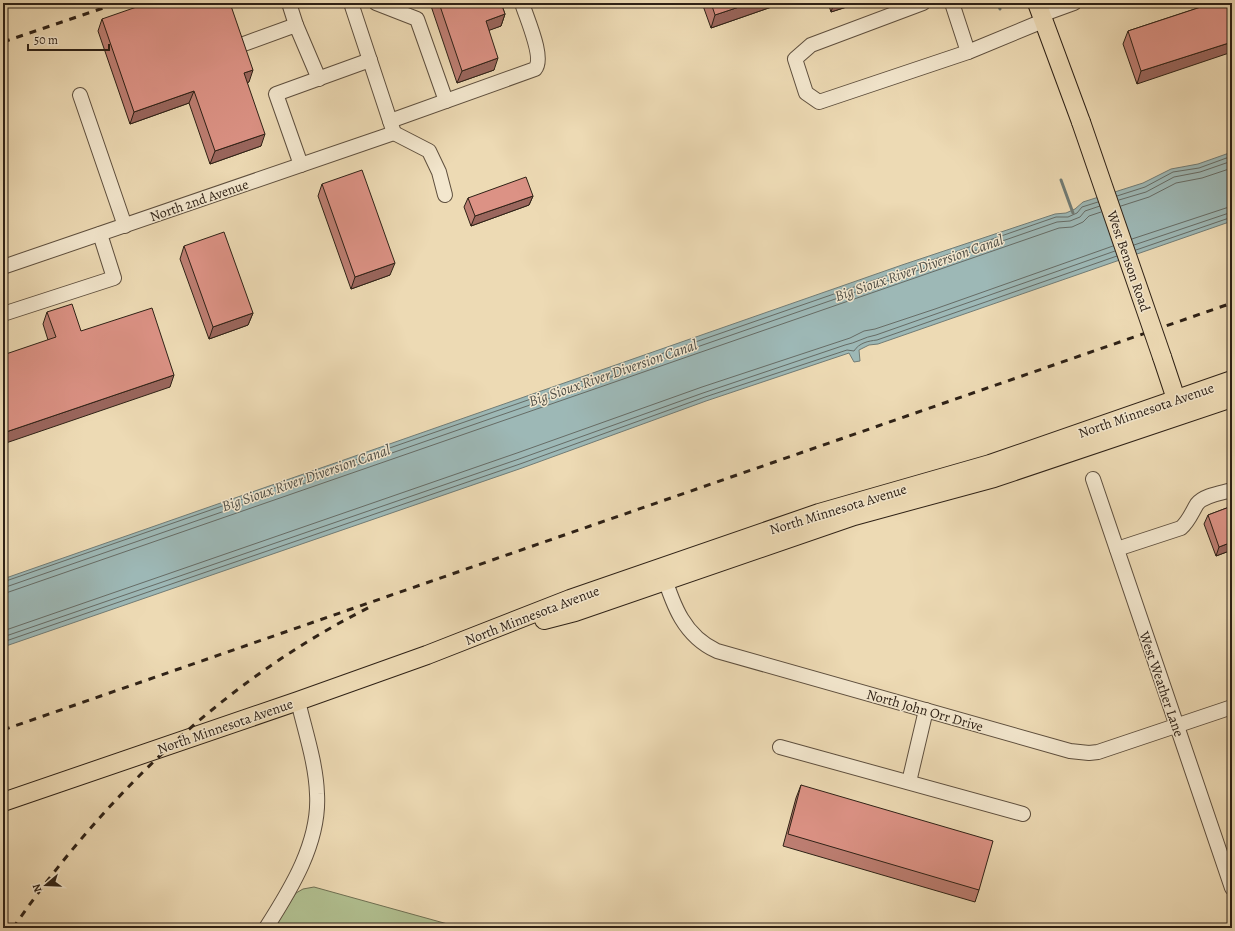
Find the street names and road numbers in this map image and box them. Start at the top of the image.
street label: North 2nd Avenue [147,175,251,226]
street label: West Benson Road [1102,207,1155,315]
street label: North Minnesota Avenue [1076,378,1217,443]
street label: North Minnesota Avenue [767,480,909,539]
street label: North Minnesota Avenue [462,581,602,650]
street label: West Weather Lane [1134,628,1188,739]
street label: North John Orr Drive [864,685,985,736]
street label: North Minnesota Avenue [155,694,296,759]

